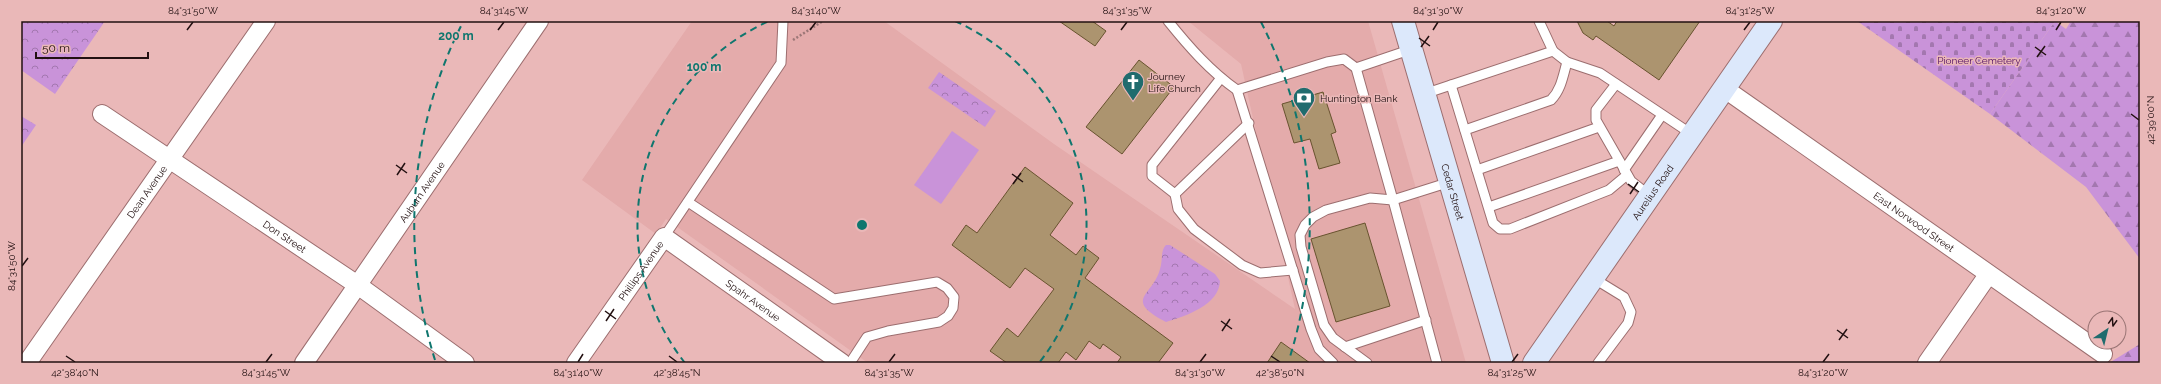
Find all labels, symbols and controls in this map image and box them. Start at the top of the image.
text: 84°31'50"W [168,5,218,16]
text: 84°31'45"W [480,5,529,16]
text: 84°31'40"W [791,5,841,16]
text: 84°31'35"W [1102,5,1152,16]
text: 84°31'30"W [1413,5,1463,16]
text: 84°31'25"W [1725,5,1775,16]
text: 84°31'20"W [2036,5,2086,16]
text: 200 m [438,29,474,43]
scale bar [36,34,148,60]
text: 50 m [42,41,70,55]
park label: Pioneer Cemetery [1937,55,2021,66]
text: 100 m [687,60,721,74]
church icon: Journey Life Church [1120,69,1146,102]
place label: Journey Life Church [1148,71,1201,94]
bank icon: Huntington Bank [1291,85,1317,118]
place label: Huntington Bank [1320,93,1398,104]
text: 42°39'00"N [2145,96,2156,144]
street label: Auburn Avenue [397,159,447,224]
street label: Dean Avenue [125,163,169,220]
street label: Cedar Street [1439,163,1466,222]
street label: Aurelius Road [1630,163,1676,222]
street label: East Norwood Street [1871,190,1957,254]
centre of rings [855,218,869,232]
street label: Don Street [261,219,309,255]
street label: Phillips Avenue [616,239,666,303]
text: 84°31'50"W [6,241,17,291]
street label: Spahr Avenue [724,278,782,324]
north arrow [2087,310,2127,350]
text: N [2105,314,2120,330]
text: 42°38'40"N [51,367,99,378]
text: 84°31'45"W [242,367,291,378]
text: 84°31'40"W [553,367,603,378]
text: 42°38'45"N [653,367,701,378]
text: 84°31'35"W [864,367,914,378]
text: 84°31'30"W [1175,367,1225,378]
text: 42°38'50"N [1256,367,1304,378]
text: 84°31'25"W [1487,367,1537,378]
text: 84°31'20"W [1798,367,1848,378]

